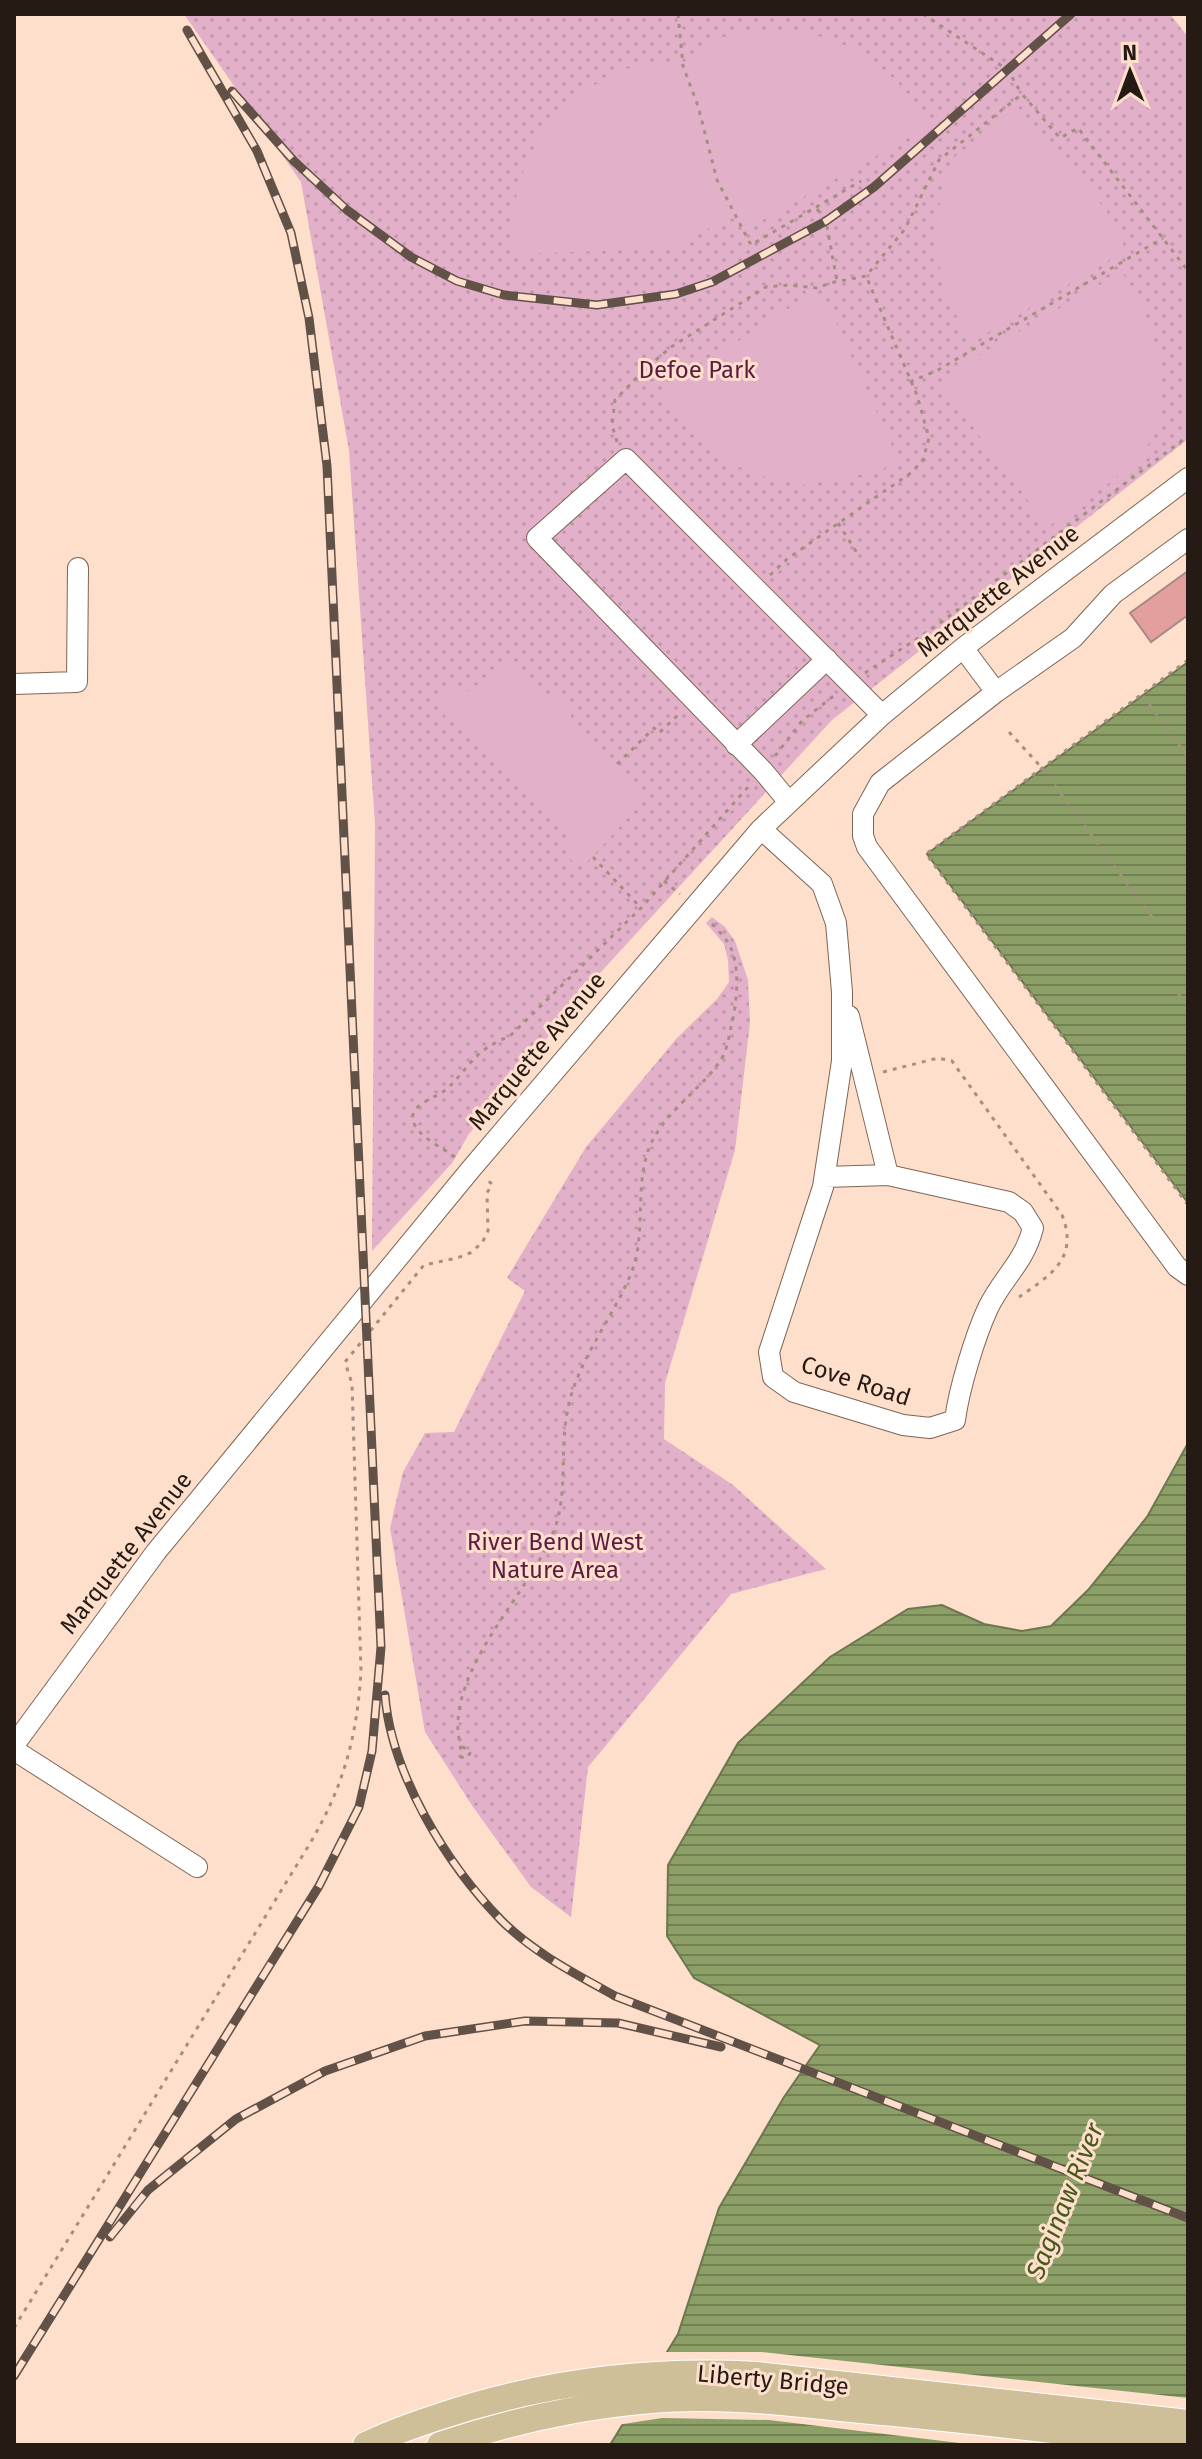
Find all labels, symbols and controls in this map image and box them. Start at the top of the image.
north arrow [1090,32,1170,112]
text: N [1122,39,1137,66]
park label: Defoe Park [638,356,756,384]
street label: Marquette Avenue [911,519,1085,663]
street label: Marquette Avenue [463,966,611,1136]
street label: Cove Road [798,1350,914,1412]
street label: Marquette Avenue [54,1466,198,1640]
park label: River Bend West Nature Area [467,1528,644,1584]
water label: Saginaw River [1019,2118,1111,2284]
street label: Liberty Bridge [696,2359,850,2401]

